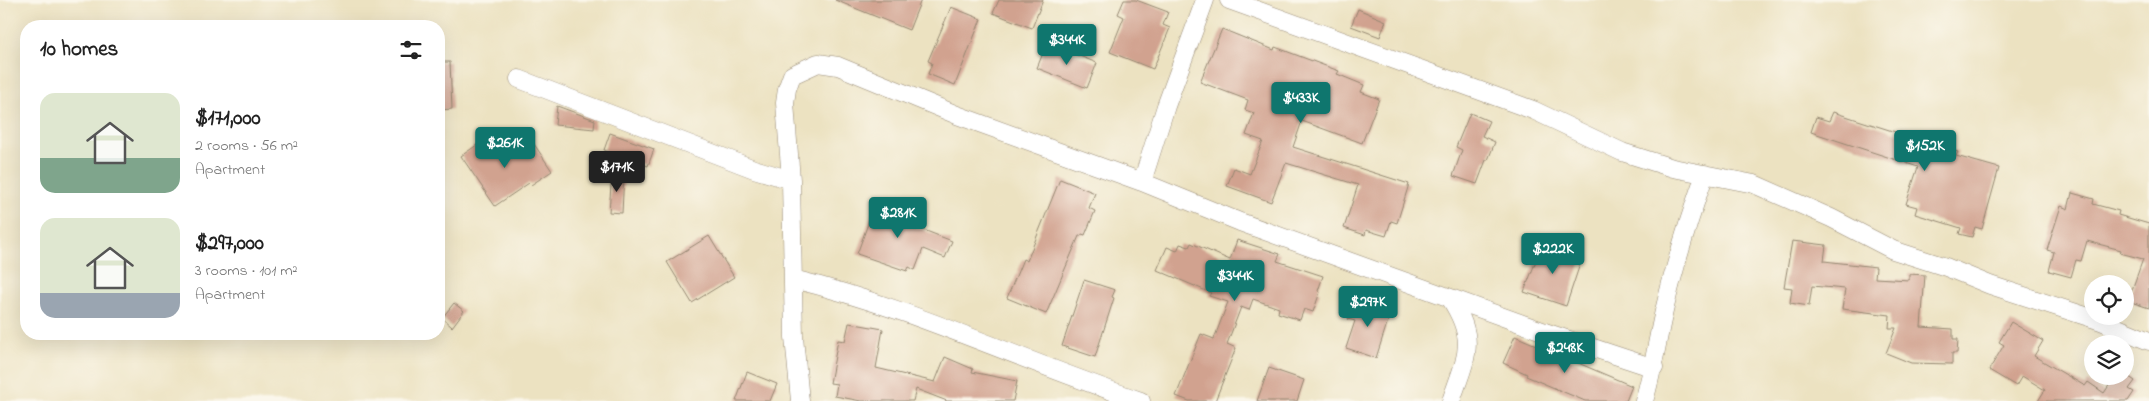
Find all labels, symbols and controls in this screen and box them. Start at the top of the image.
pin: $344K [1032,23,1102,66]
text: $344K [1048,28,1086,52]
text: 10 homes [40,35,118,65]
icon: filters [397,36,425,64]
pin: $433K [1266,82,1336,124]
text: $433K [1282,86,1320,110]
text: $171,000 [195,104,261,134]
icon: home [80,113,140,173]
pin: $261K [470,126,540,169]
pin: $152K [1890,130,1960,172]
text: $261K [486,131,524,155]
text: 2 rooms · 56 m² [195,134,298,158]
text: $152K [1905,134,1945,158]
pin: $171K [582,150,652,193]
text: $171K [600,155,634,179]
text: Apartment [195,158,265,182]
pin: $281K [863,196,933,239]
text: $281K [880,201,916,225]
text: $297,000 [195,229,264,259]
pin: $222K [1518,232,1588,275]
text: $222K [1532,237,1574,261]
icon: home [80,238,140,298]
text: 3 rooms · 101 m² [195,259,297,283]
pin: $344K [1200,260,1270,302]
text: $344K [1216,264,1254,288]
map controls [2084,275,2134,385]
button: locate [2084,275,2134,325]
text: Apartment [195,283,265,307]
pin: $297K [1333,286,1403,328]
text: $297K [1350,290,1386,314]
pin: $248K [1530,332,1600,374]
button: layers [2084,335,2134,385]
text: $248K [1546,336,1584,360]

